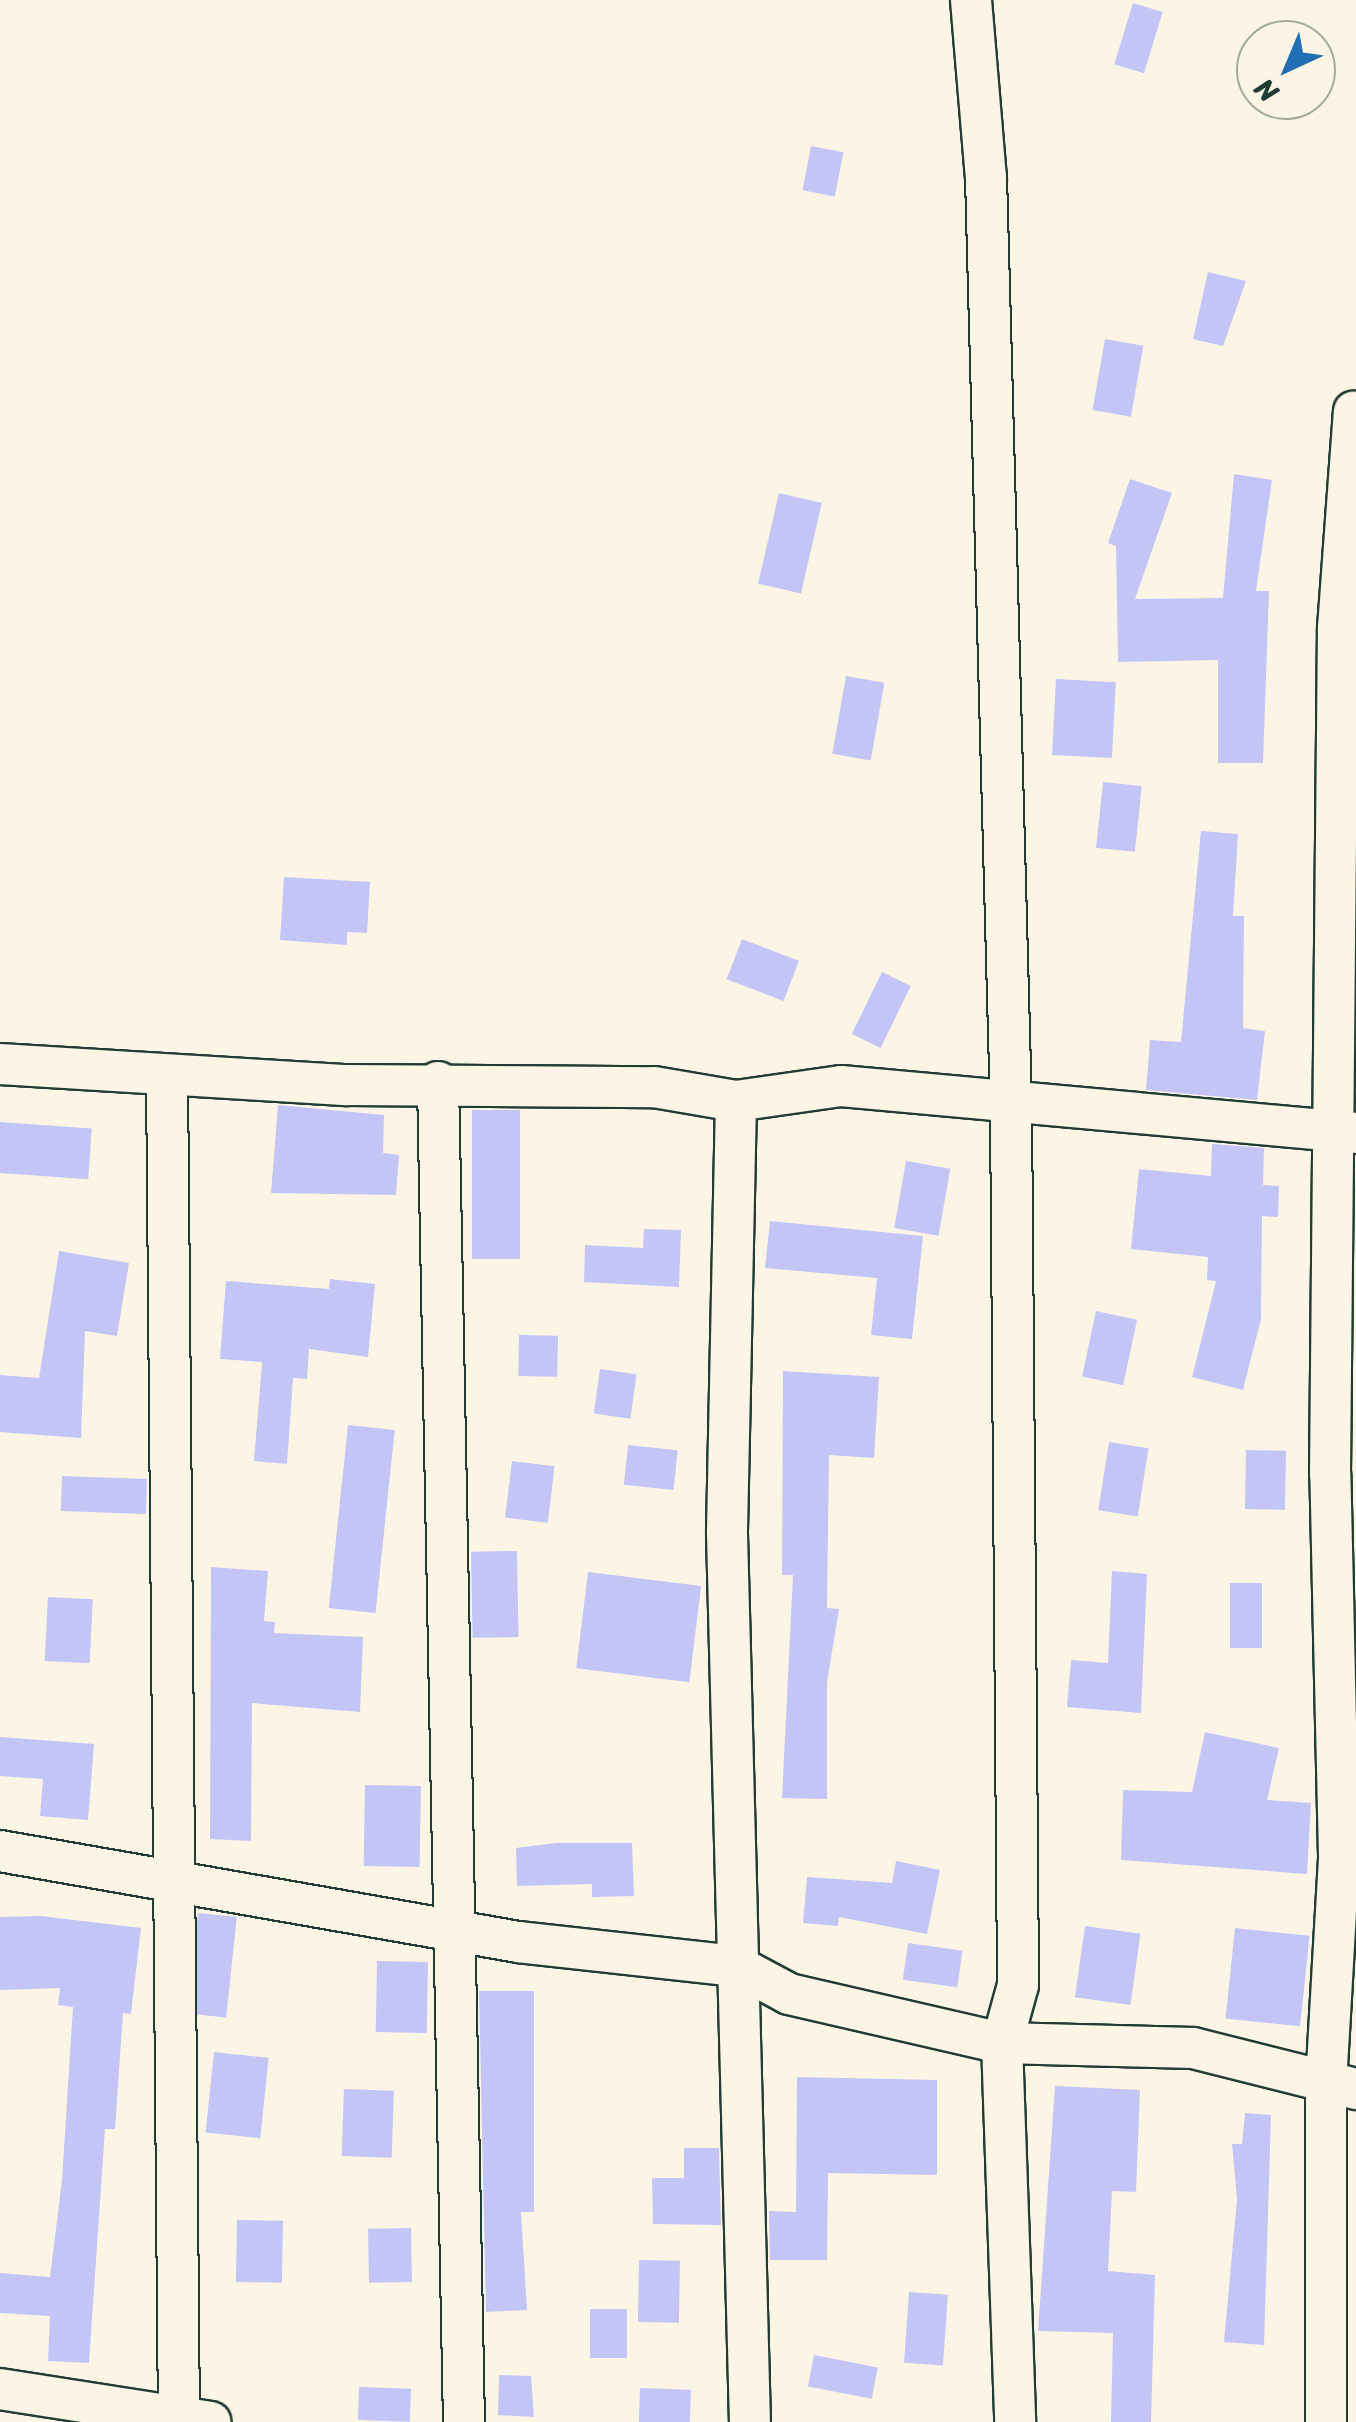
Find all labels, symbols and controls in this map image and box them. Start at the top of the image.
north arrow [1236,20,1336,120]
text: N [1242,66,1290,115]

